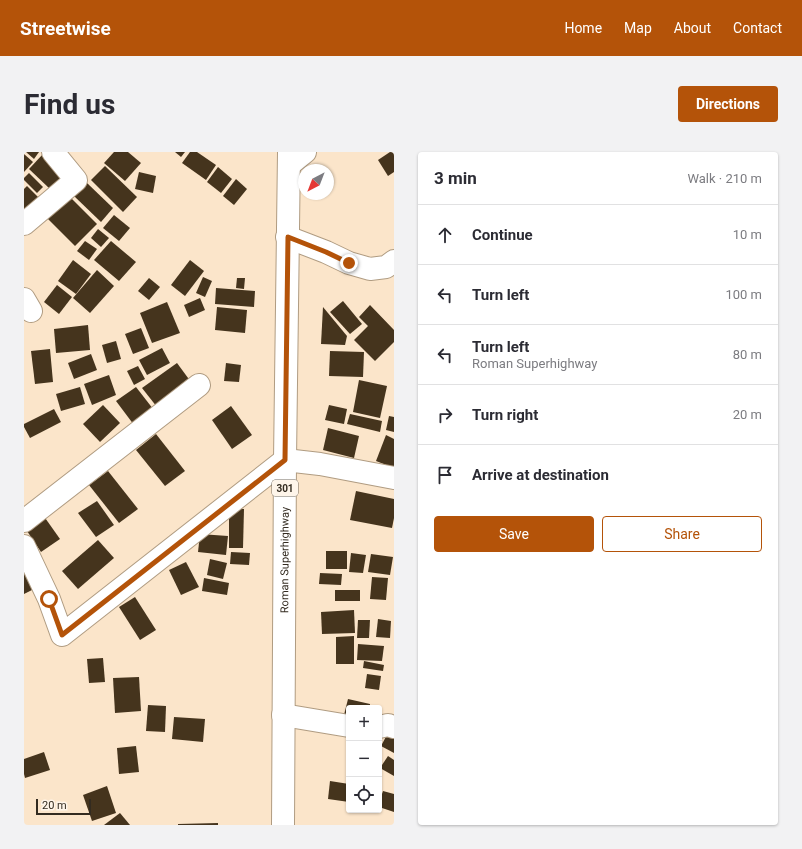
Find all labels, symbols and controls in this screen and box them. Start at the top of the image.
text: Streetwise [20,17,111,40]
text: Home [564,20,602,36]
text: Map [624,20,652,36]
text: About [674,20,711,36]
text: Contact [733,20,782,36]
button: Directions [678,86,778,122]
text: Find us [24,88,115,121]
north arrow [298,164,334,200]
text: 3 min [434,168,477,188]
text: Walk · 210 m [687,171,762,186]
icon: ahead [434,224,456,246]
text: Continue [472,226,533,244]
text: 10 m [733,227,762,242]
route end [340,254,358,272]
icon: left [434,284,456,306]
text: Turn left [472,286,529,304]
text: 100 m [725,287,762,302]
text: Turn left [472,338,529,356]
icon: left [434,344,456,366]
text: 80 m [733,347,762,362]
text: Roman Superhighway [472,356,597,371]
icon: right [434,404,456,426]
text: Turn right [472,406,538,424]
text: 20 m [733,407,762,422]
icon: arrive [434,464,456,486]
text: Arrive at destination [472,466,609,484]
road number: 301 [272,480,298,496]
street label: Roman Superhighway [278,506,291,613]
button: Save [434,516,594,552]
button: Share [602,516,762,552]
route start [40,590,58,608]
map controls [346,705,382,813]
button: + [346,705,382,741]
button: − [346,741,382,777]
button: locate [346,777,382,813]
scale bar [36,797,91,816]
text: 20 m [42,799,67,812]

